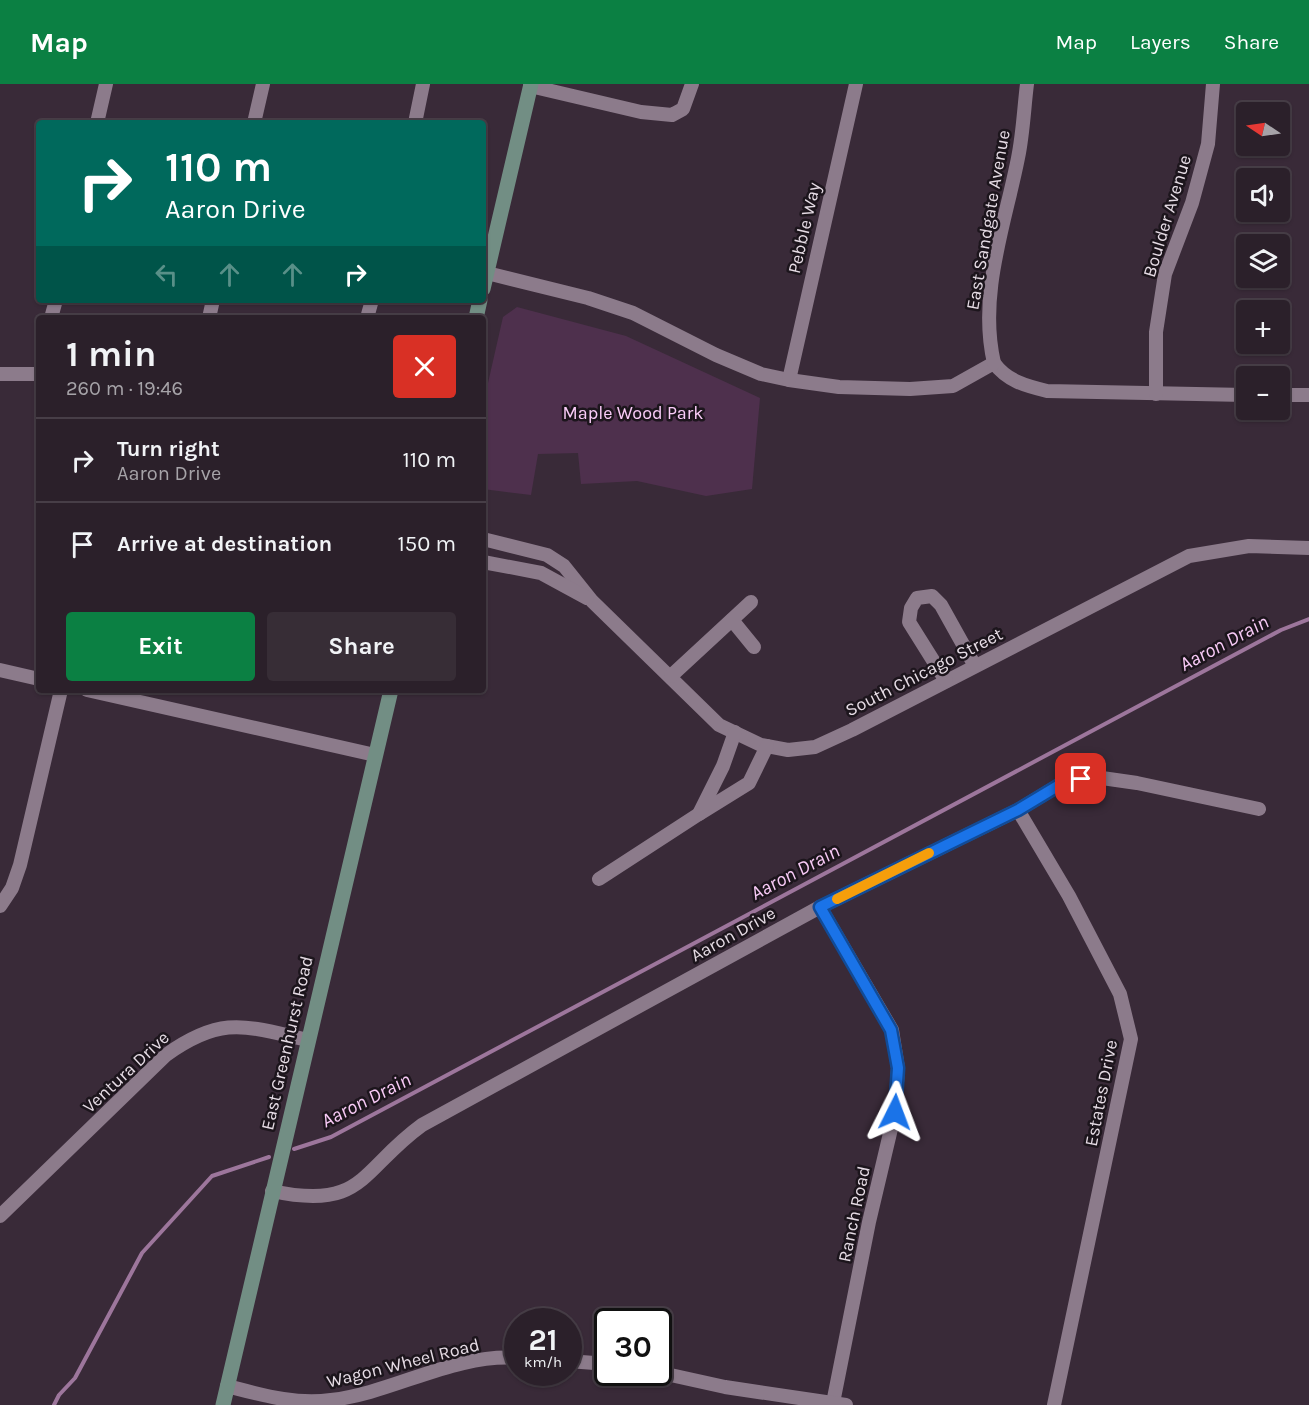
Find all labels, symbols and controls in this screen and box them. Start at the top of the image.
text: Map [30,26,88,59]
text: Map [1055,30,1097,54]
text: Layers [1130,30,1191,54]
text: Share [1224,30,1279,54]
north arrow [1236,102,1290,156]
map controls [1236,102,1290,420]
street label: East Sandgate Avenue [961,128,1015,312]
text: 110 m [165,142,272,192]
icon: right [66,144,144,222]
street label: Boulder Avenue [1138,152,1196,280]
button: sound [1236,168,1290,222]
street label: Pebble Way [783,180,825,276]
text: Aaron Drive [165,193,306,225]
button: layers [1236,234,1290,288]
icon: left [150,258,183,291]
icon: ahead [213,258,246,291]
icon: ahead [276,258,309,291]
icon: right [339,258,372,291]
button: + [1236,300,1290,354]
text: 1 min [66,333,156,375]
button: close [393,335,456,398]
button: − [1236,366,1290,420]
text: 260 m · 19:46 [66,377,183,400]
park label: Maple Wood Park [563,402,703,424]
text: Turn right [117,436,220,462]
icon: right [66,444,99,477]
text: 110 m [403,447,456,473]
text: Aaron Drive [117,462,221,485]
icon: arrive [66,528,99,561]
text: Arrive at destination [117,531,332,557]
text: 150 m [397,531,456,557]
water label: Aaron Drain [1176,610,1272,676]
button: Exit [66,612,255,681]
button: Share [267,612,456,681]
street label: South Chicago Street [842,623,1007,721]
pin [1055,753,1106,804]
icon: arrive [1064,762,1097,795]
water label: Aaron Drain [747,839,843,905]
street label: Aaron Drive [687,902,779,966]
street label: East Greenhurst Road [256,954,318,1132]
street label: Ventura Drive [78,1026,174,1118]
street label: Estates Drive [1080,1038,1122,1148]
water label: Aaron Drain [317,1068,415,1132]
position arrow [863,1080,927,1144]
street label: Ranch Road [833,1164,875,1264]
speed limit sign: 30 [594,1308,672,1386]
text: 21 [529,1322,557,1358]
street label: Wagon Wheel Road [324,1333,482,1393]
text: km/h [524,1353,562,1371]

